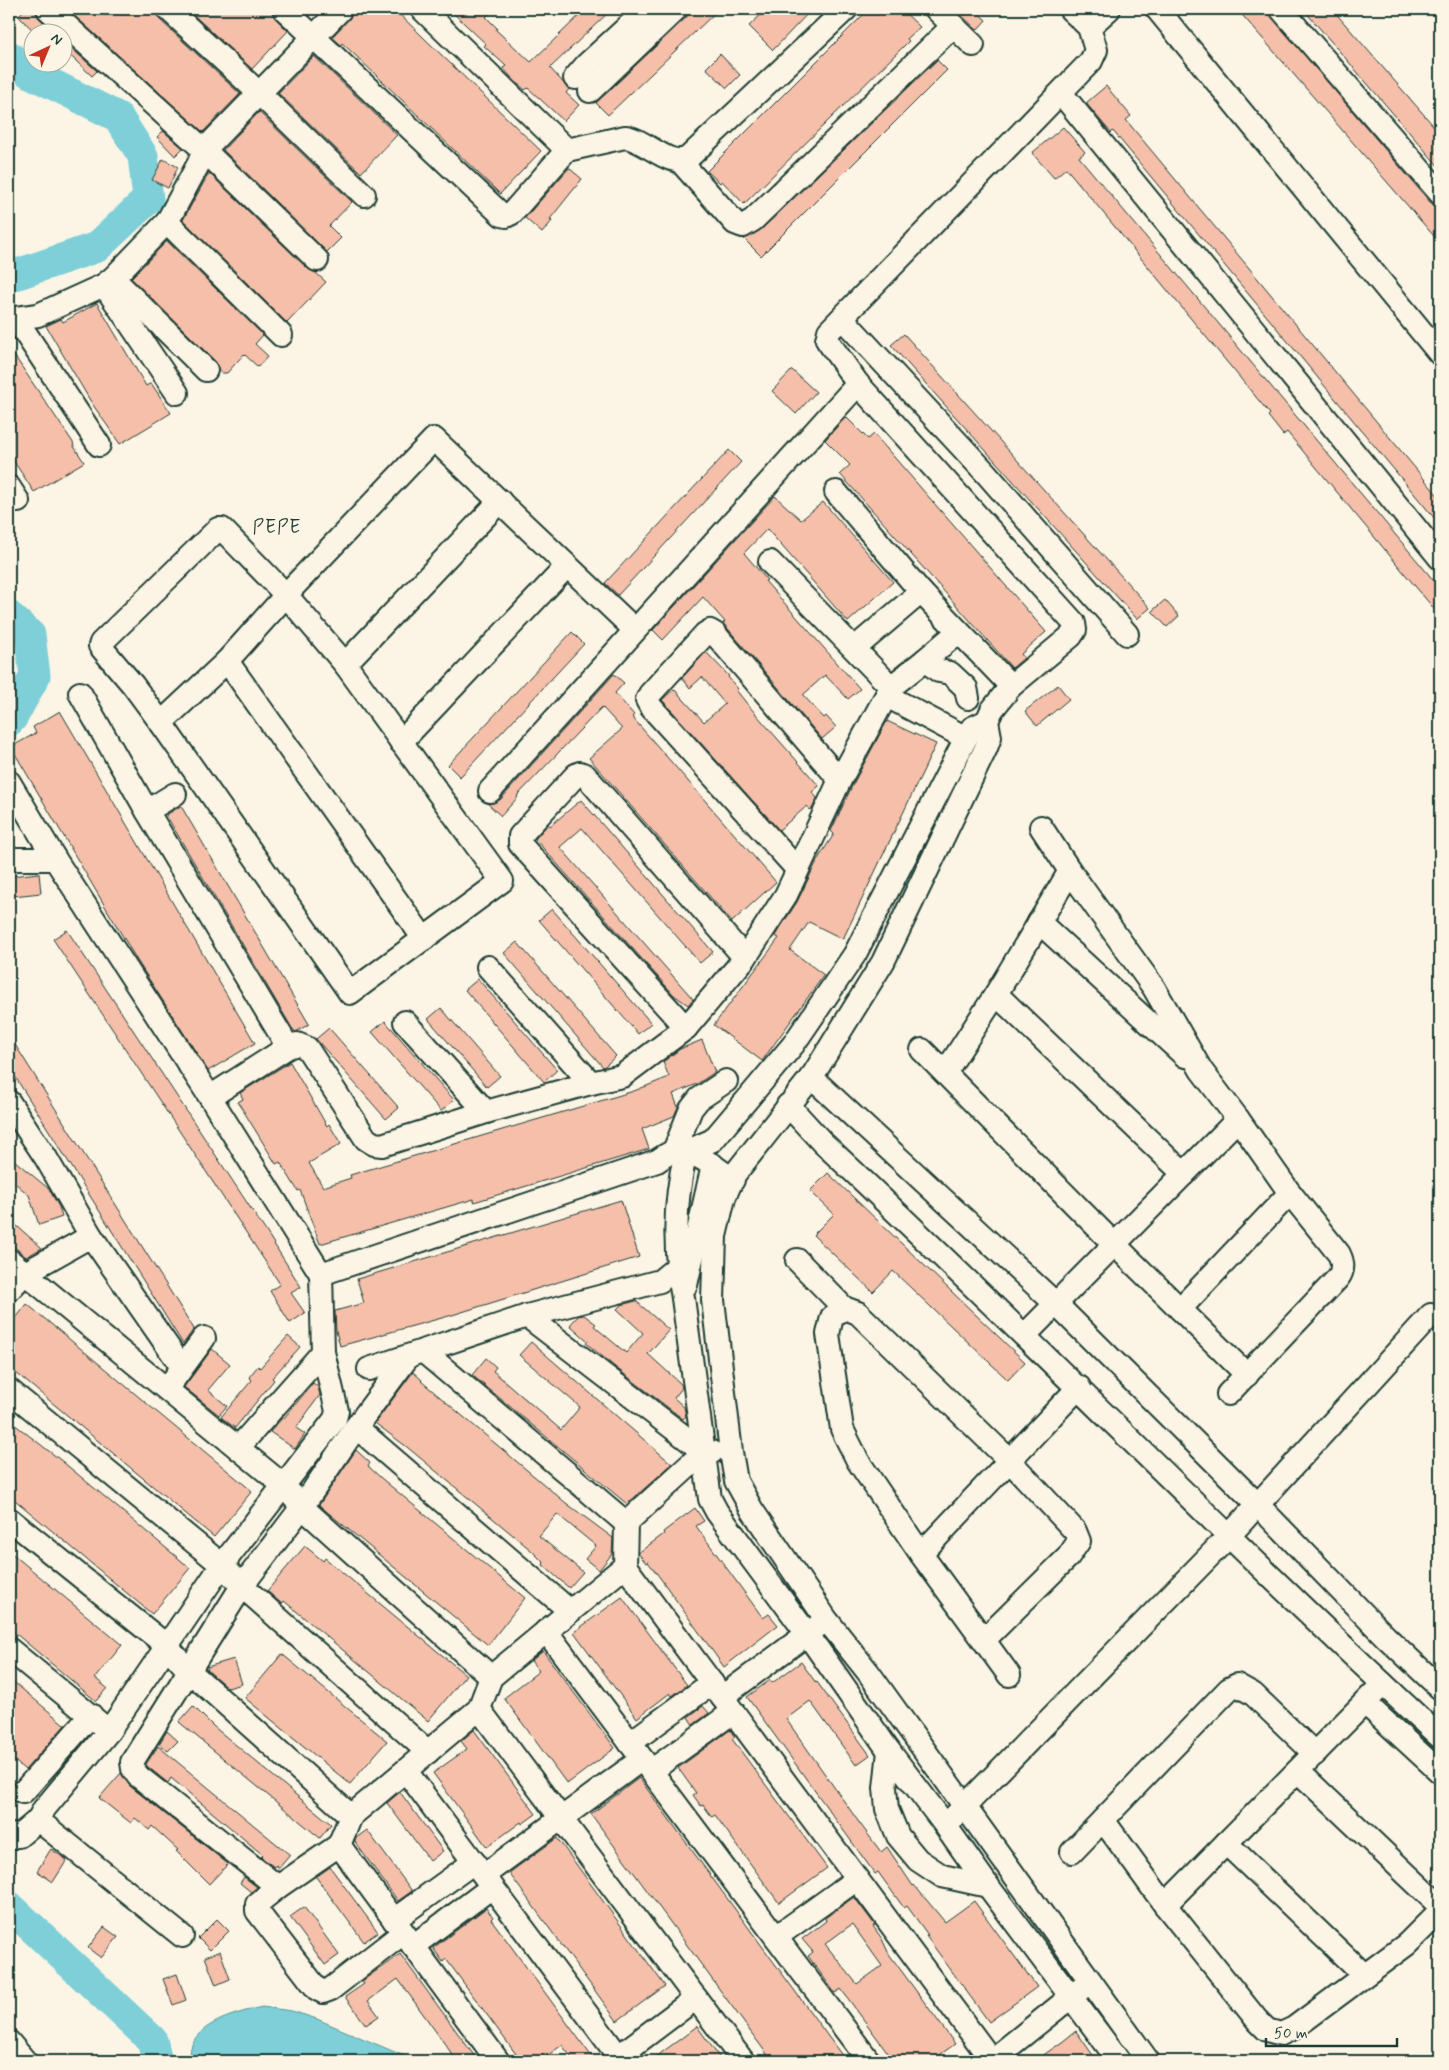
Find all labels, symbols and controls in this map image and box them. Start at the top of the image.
north arrow [22,22,72,72]
text: N [47,30,66,49]
district label: PEPE [253,515,301,540]
scale bar [1266,2015,1398,2047]
text: 50 m [1274,2024,1308,2044]

